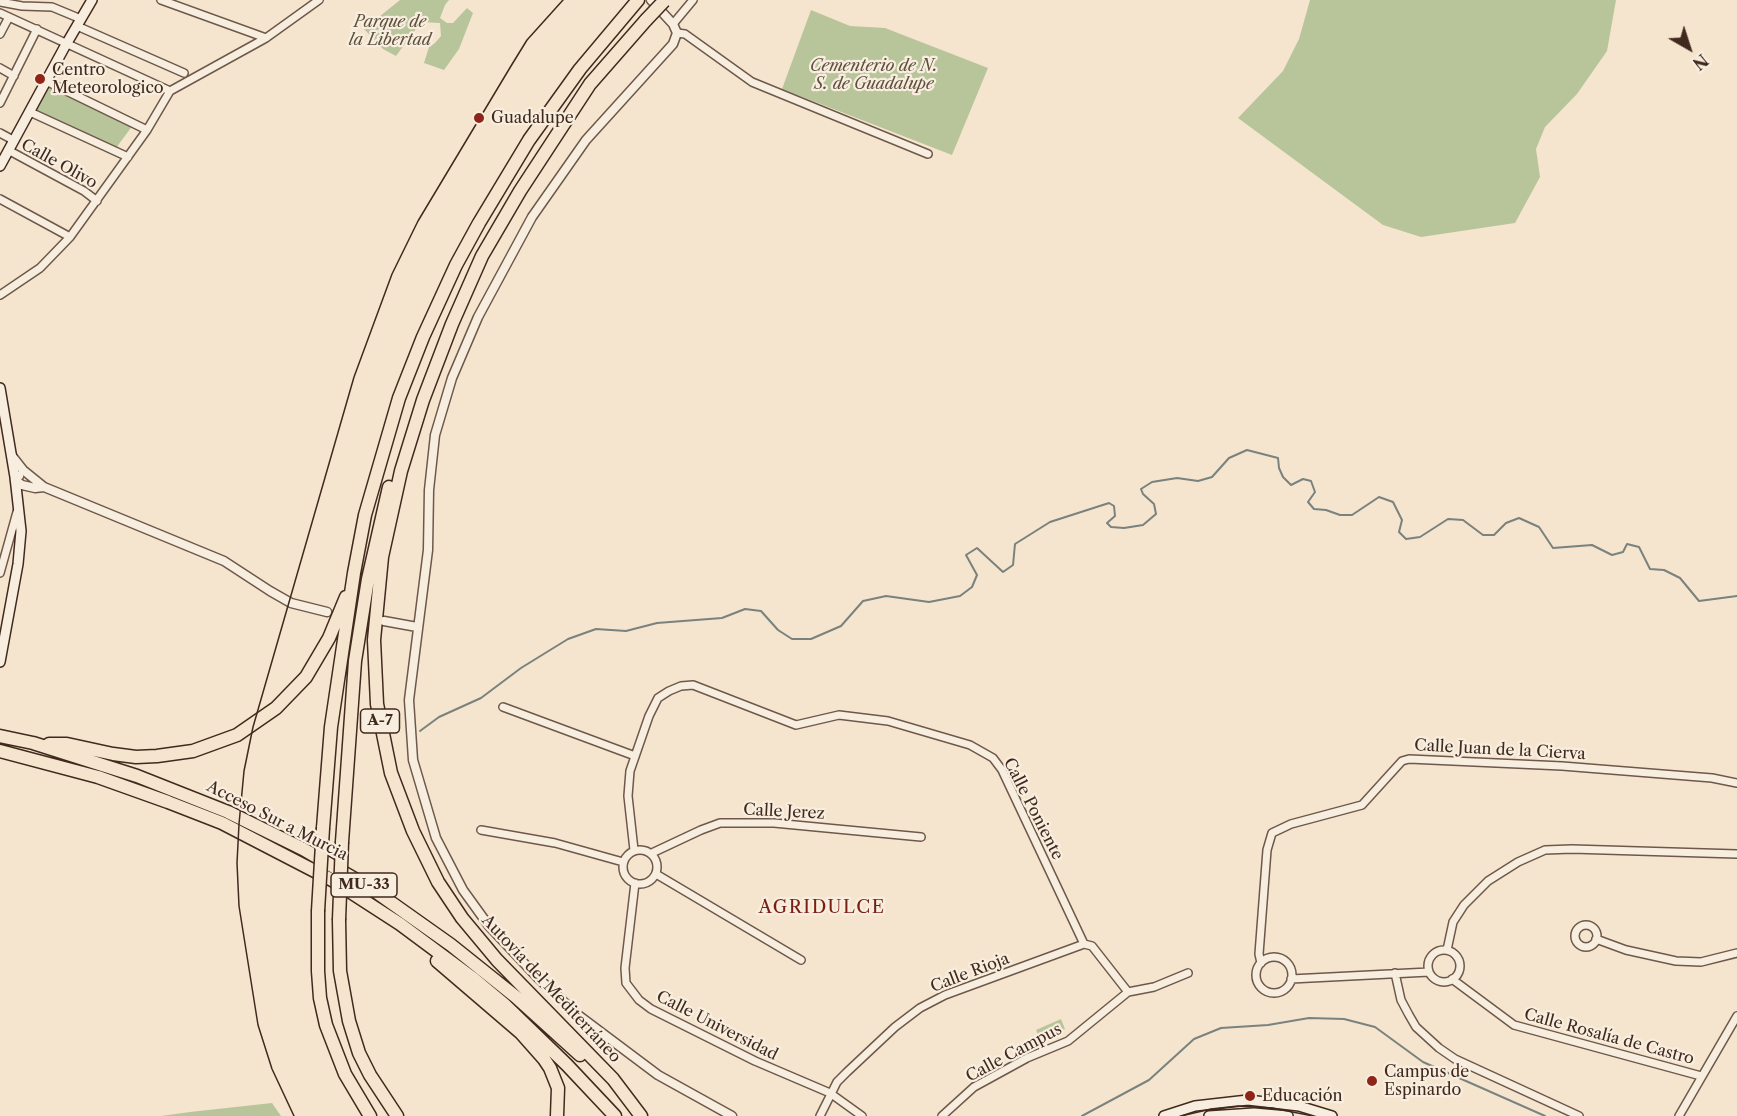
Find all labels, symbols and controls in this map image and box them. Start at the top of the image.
park label: Parque de la Libertad [349,12,431,50]
north arrow [1659,18,1719,78]
text: N [1689,50,1712,74]
park label: Cementerio de N. S. de Guadalupe [810,56,938,94]
place label: Centro Meteorologico [52,60,164,98]
marker: Centro Meteorologico [33,72,47,86]
place label: Guadalupe [491,108,574,128]
marker: Guadalupe [472,111,486,125]
street label: Calle Olivo [18,135,100,193]
road number: A-7 [360,709,400,733]
street label: Calle Juan de la Cierva [1414,736,1586,764]
street label: Calle Poniente [999,755,1067,863]
street label: Acceso Sur a Murcia [203,777,351,865]
street label: Calle Jerez [743,800,825,824]
road number: MU-33 [331,873,397,897]
district label: AGRIDULCE [758,897,886,919]
street label: Autovía del Mediterráneo [477,911,625,1067]
street label: Calle Rioja [928,949,1012,997]
street label: Calle Universidad [653,987,781,1065]
street label: Calle Rosalía de Castro [1522,1005,1696,1069]
street label: Calle Campus [963,1020,1065,1086]
place label: Campus de Espinardo [1384,1062,1469,1100]
marker: Campus de Espinardo [1365,1074,1379,1088]
place label: Educación [1262,1086,1343,1106]
marker: Educación [1243,1089,1257,1103]

